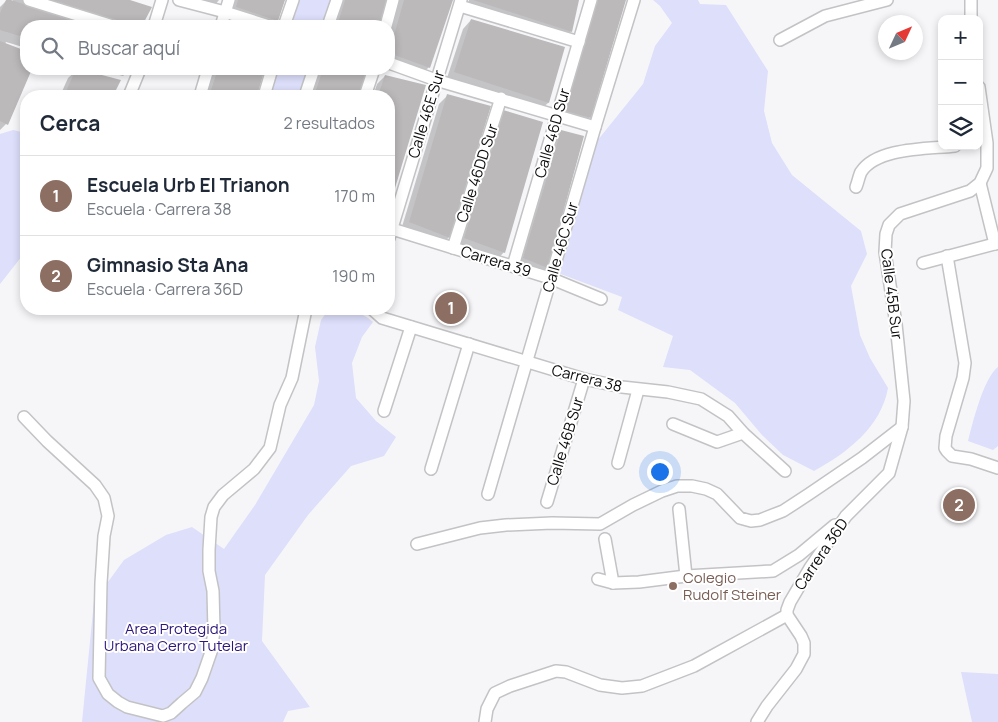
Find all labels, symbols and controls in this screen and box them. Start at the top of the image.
north arrow [878,15,923,60]
map controls [938,15,983,150]
button: + [938,15,983,60]
search box [20,20,395,75]
icon: search [38,34,66,62]
text: Buscar aquí [78,35,180,61]
button: − [938,60,983,105]
street label: Calle 46E Sur [403,67,450,161]
street label: Calle 46D Sur [529,85,575,180]
button: layers [938,105,983,150]
text: Cerca [40,109,100,137]
text: 2 resultados [284,112,375,134]
street label: Calle 46DD Sur [451,120,503,225]
text: Escuela Urb El Trianon [87,172,290,198]
text: 1 [52,185,60,207]
text: 170 m [334,185,375,207]
text: Escuela · Carrera 38 [87,198,232,220]
street label: Calle 46C Sur [537,199,583,295]
street label: Carrera 39 [458,240,534,282]
street label: Calle 45B Sur [876,248,908,341]
text: Gimnasio Sta Ana [87,252,248,278]
text: 2 [51,265,61,287]
text: 190 m [332,265,375,287]
text: Escuela · Carrera 36D [87,278,243,300]
pin: 1 [435,289,467,327]
street label: Carrera 38 [550,359,624,397]
street label: Calle 46B Sur [542,393,589,488]
your location [647,459,673,485]
pin: 2 [943,486,975,524]
street label: Carrera 36D [789,514,853,594]
place label: Colegio Rudolf Steiner [683,567,782,605]
marker: Colegio Rudolf Steiner [667,580,679,592]
park label: Area Protegida Urbana Cerro Tutelar [104,618,249,656]

